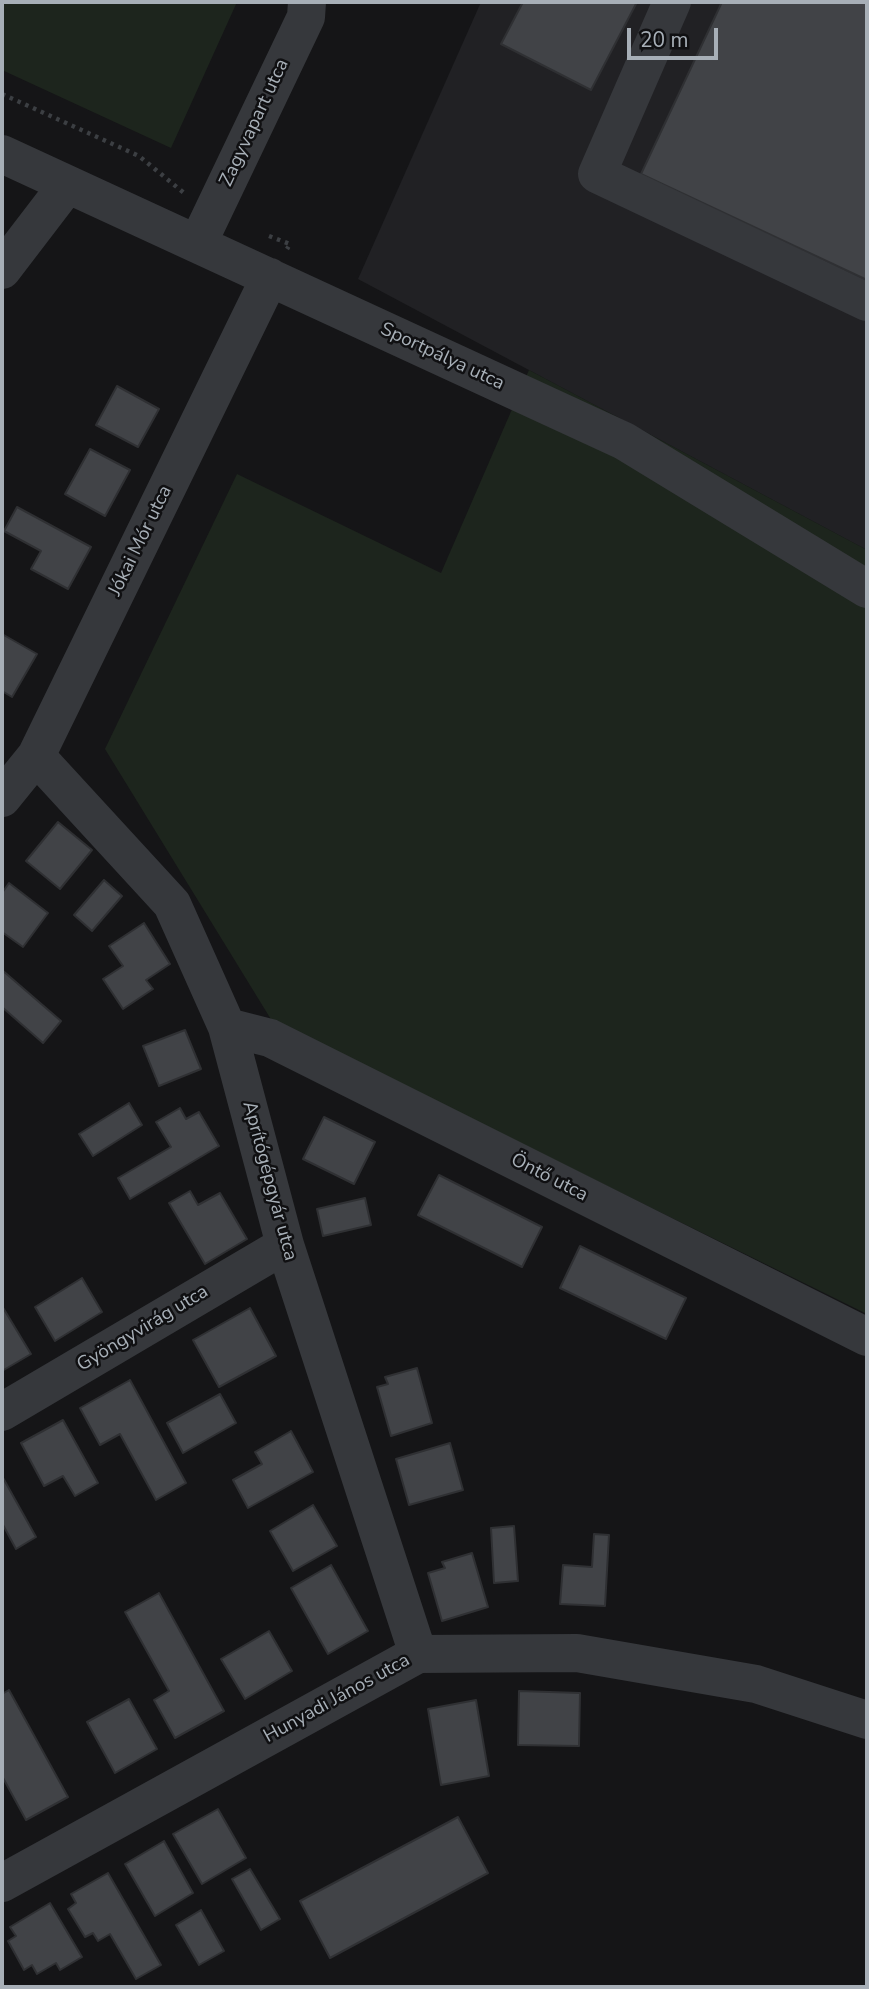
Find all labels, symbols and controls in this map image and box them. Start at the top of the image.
scale bar [631,14,722,58]
text: 20 m [640,26,689,54]
street label: Zagyvapart utca [216,56,294,190]
street label: Sportpálya utca [376,318,508,396]
street label: Jókai Mór utca [104,482,178,600]
street label: Aprítógépgyár utca [237,1099,301,1263]
street label: Öntő utca [507,1149,591,1207]
street label: Gyöngyvirág utca [73,1281,213,1377]
street label: Hunyadi János utca [260,1649,414,1749]

